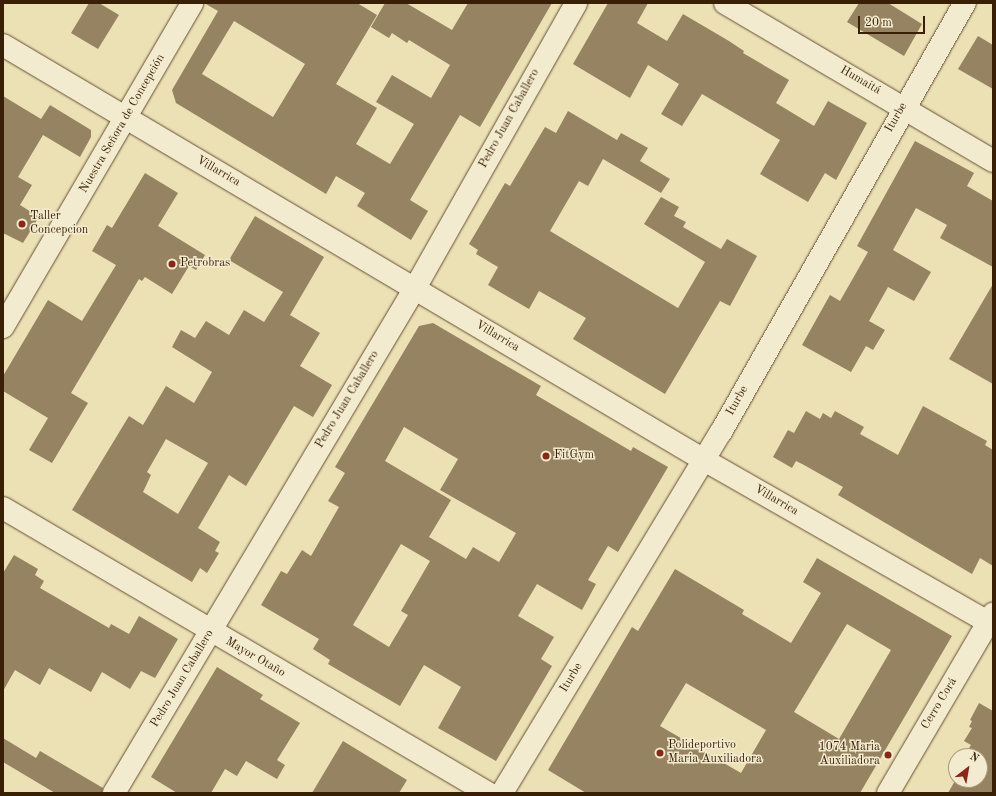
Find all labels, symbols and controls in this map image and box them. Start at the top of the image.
scale bar [860,8,927,34]
text: 20 m [865,17,892,29]
street label: Nuestra Señora de Concepción [77,52,169,196]
street label: Humaitá [837,64,883,98]
street label: Pedro Juan Caballero [477,67,543,171]
street label: Iturbe [883,101,911,135]
street label: Villarrica [193,154,243,190]
place label: Taller Concepcion [30,210,88,238]
marker: Taller Concepcion [17,219,27,229]
place label: Petrobras [180,257,230,271]
marker: Petrobras [167,259,177,269]
street label: Villarrica [472,318,522,356]
street label: Pedro Juan Caballero [313,349,383,451]
street label: Iturbe [724,384,752,418]
place label: FitGym [554,449,594,463]
marker: FitGym [541,451,551,461]
street label: Villarrica [751,483,801,519]
street label: Pedro Juan Caballero [148,628,218,730]
street label: Mayor Otaño [222,635,288,681]
street label: Iturbe [558,661,586,695]
street label: Cerro Corá [919,676,961,732]
place label: Polideportivo Maria Auxiliadora [668,739,762,767]
place label: 1074 Maria Auxiliadora [819,741,880,769]
marker: Polideportivo Maria Auxiliadora [655,748,665,758]
north arrow [948,748,988,788]
marker: 1074 Maria Auxiliadora [883,750,893,760]
text: N [967,751,980,765]

